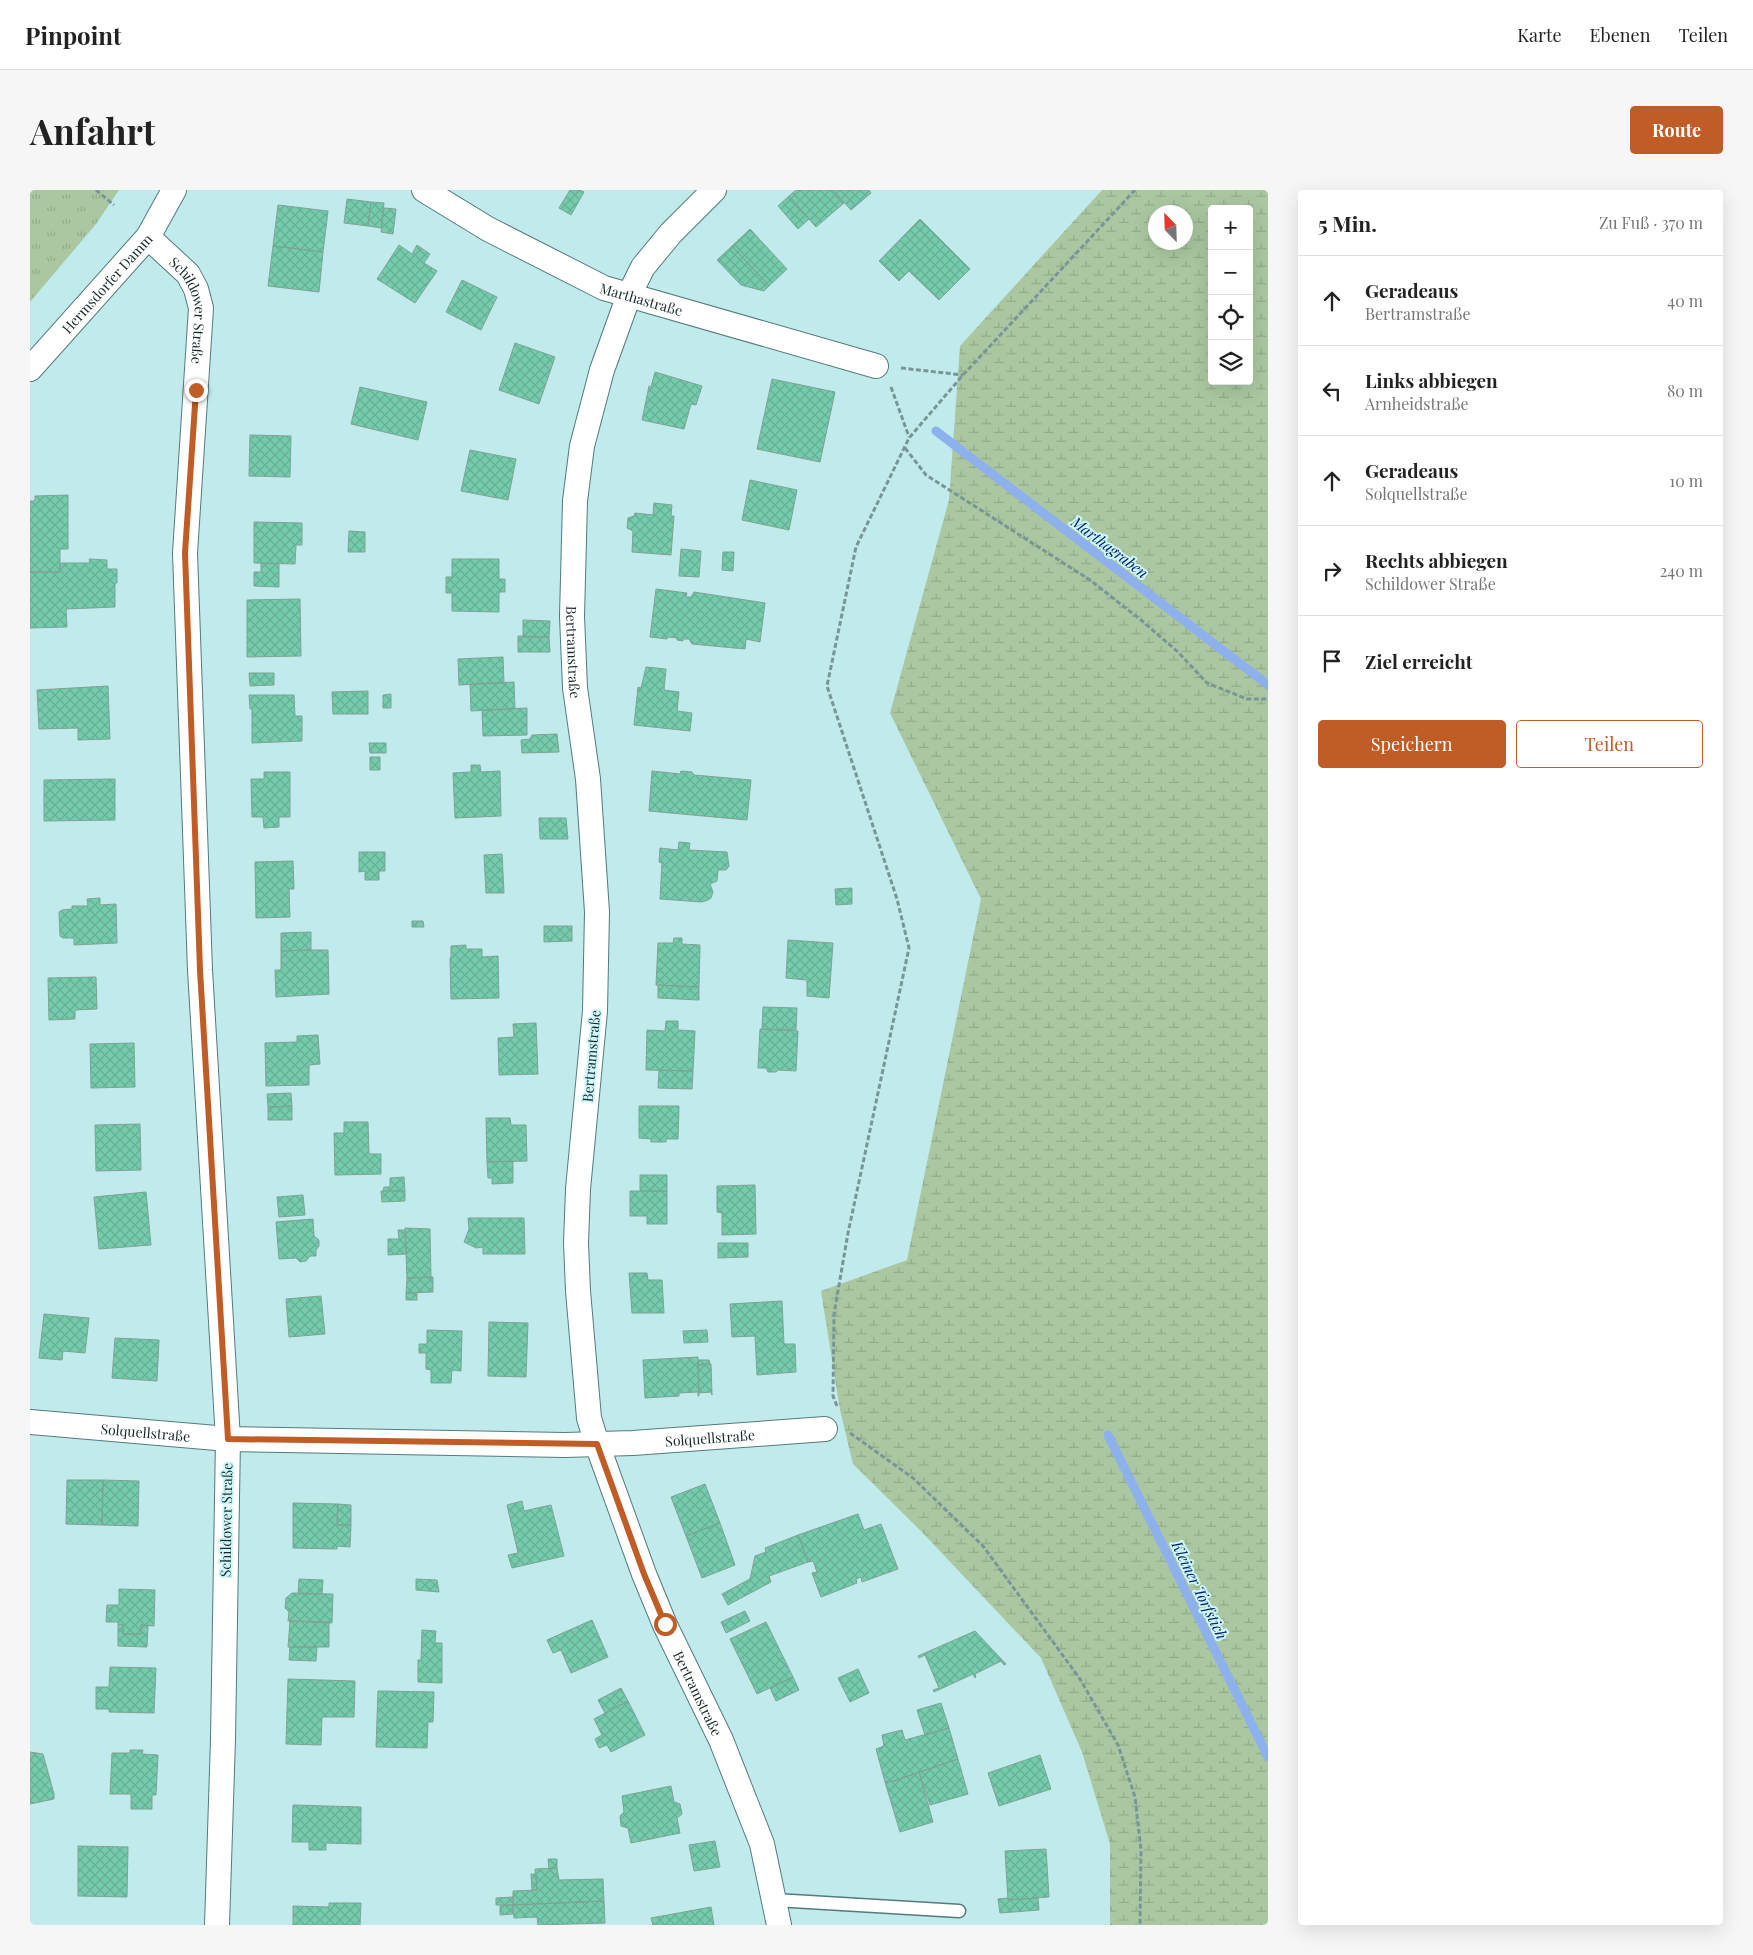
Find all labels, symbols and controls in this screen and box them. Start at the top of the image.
text: Pinpoint [25,19,121,51]
text: Karte [1517,23,1562,47]
text: Ebenen [1590,23,1650,47]
text: Teilen [1678,23,1728,47]
button: Route [1630,106,1723,154]
text: Anfahrt [30,107,155,154]
north arrow [1148,205,1193,250]
map controls [1208,205,1253,385]
button: + [1208,205,1253,250]
text: 5 Min. [1318,209,1377,237]
text: Zu Fuß · 370 m [1599,212,1703,233]
street label: Hermsdorfer Damm [57,229,157,337]
button: − [1208,250,1253,295]
street label: Schildower Straße [166,252,211,365]
text: Geradeaus [1365,277,1458,303]
street label: Marthastraße [598,278,685,320]
icon: ahead [1318,287,1346,315]
text: 40 m [1667,290,1703,311]
button: locate [1208,295,1253,340]
text: Bertramstraße [1365,303,1471,324]
button: layers [1208,340,1253,385]
text: Links abbiegen [1365,367,1498,393]
icon: left [1318,377,1346,405]
route end [185,379,208,402]
text: 80 m [1667,380,1703,401]
text: Arnheidstraße [1365,393,1469,414]
text: Geradeaus [1365,457,1458,483]
icon: ahead [1318,467,1346,495]
text: 10 m [1669,470,1703,491]
text: Solquellstraße [1365,483,1468,504]
water label: Marthagraben [1067,511,1152,582]
text: Rechts abbiegen [1365,547,1508,573]
icon: right [1318,557,1346,585]
text: 240 m [1660,560,1703,581]
text: Schildower Straße [1365,573,1496,594]
street label: Bertramstraße [562,606,586,699]
icon: arrive [1318,647,1346,675]
text: Ziel erreicht [1365,648,1473,674]
button: Speichern [1318,720,1506,768]
button: Teilen [1516,720,1703,768]
street label: Bertramstraße [578,1009,604,1103]
street label: Solquellstraße [100,1419,191,1445]
street label: Solquellstraße [664,1425,755,1450]
street label: Schildower Straße [216,1463,236,1577]
water label: Kleiner Torfstich [1167,1537,1232,1642]
route start [654,1613,677,1636]
street label: Bertramstraße [669,1647,727,1739]

